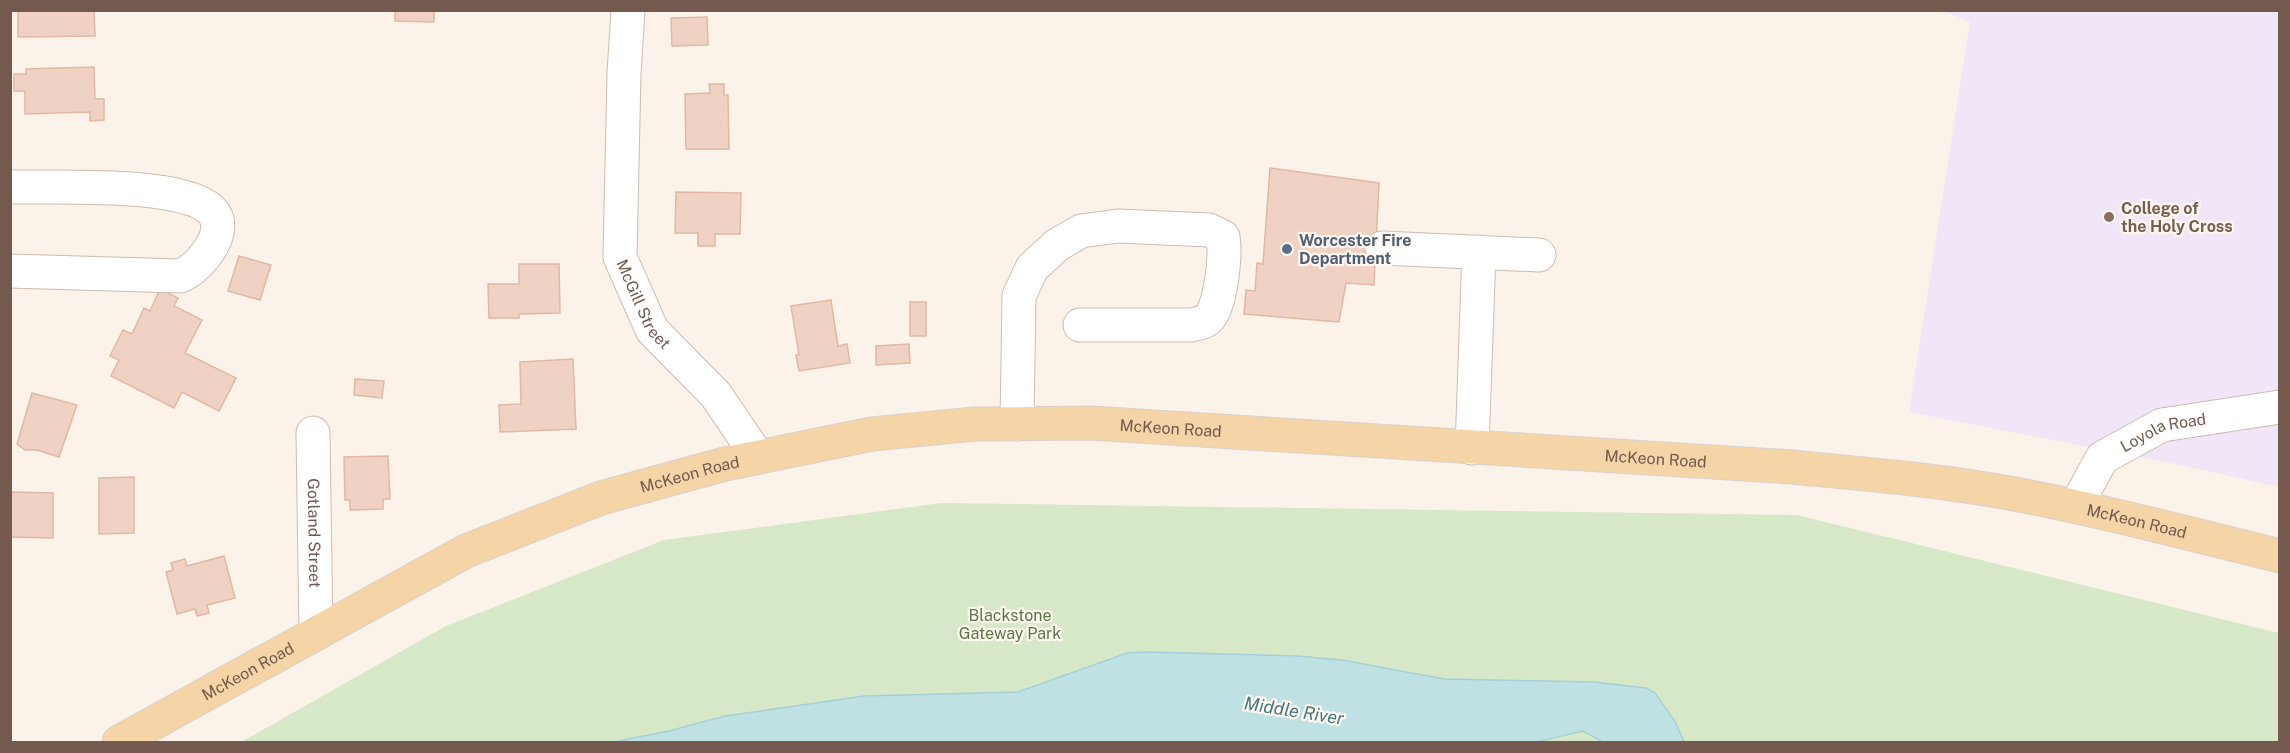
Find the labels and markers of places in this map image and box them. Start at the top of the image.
place label: College of the Holy Cross [2121,199,2233,236]
marker: College of the Holy Cross [2102,210,2116,224]
place label: Worcester Fire Department [1299,231,1411,268]
marker: Worcester Fire Department [1280,242,1294,256]

